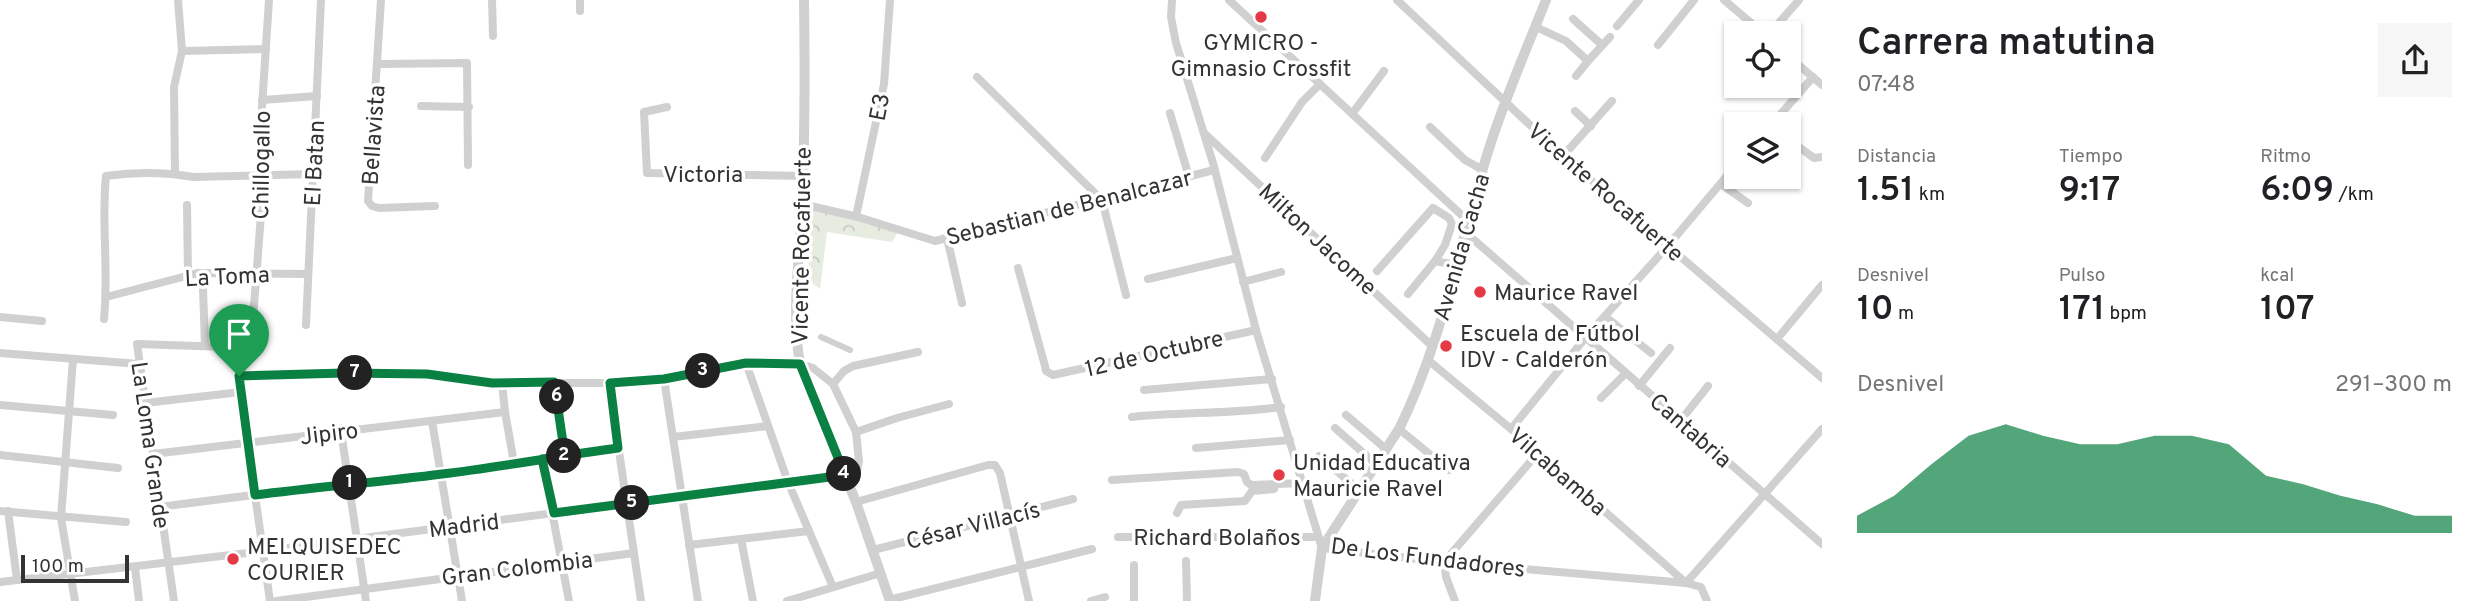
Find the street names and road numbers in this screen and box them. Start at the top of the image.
street label: Bellavista [358,84,393,186]
street label: E3 [865,91,898,124]
street label: Chillogallo [248,110,279,220]
street label: Vicente Rocafuerte [1520,118,1689,270]
street label: El Batan [300,119,333,207]
street label: Vicente Rocafuerte [787,147,820,345]
street label: Victoria [663,162,743,191]
street label: Sebastian de Benalcazar [944,165,1196,254]
street label: Avenida Cacha [1429,171,1498,325]
street label: Milton Jacome [1251,179,1382,303]
street label: La Toma [184,262,270,295]
street label: 12 de Octubre [1083,325,1227,385]
street label: La Loma Grande [122,360,175,531]
street label: Cantabria [1642,388,1737,476]
street label: Jipiro [299,418,360,453]
street label: Vilcabamba [1501,422,1611,523]
street label: César Villacís [904,497,1044,558]
street label: Madrid [427,509,501,546]
street label: Richard Bolaños [1133,525,1301,554]
street label: De Los Fundadores [1329,533,1527,586]
street label: Gran Colombia [440,547,594,594]

